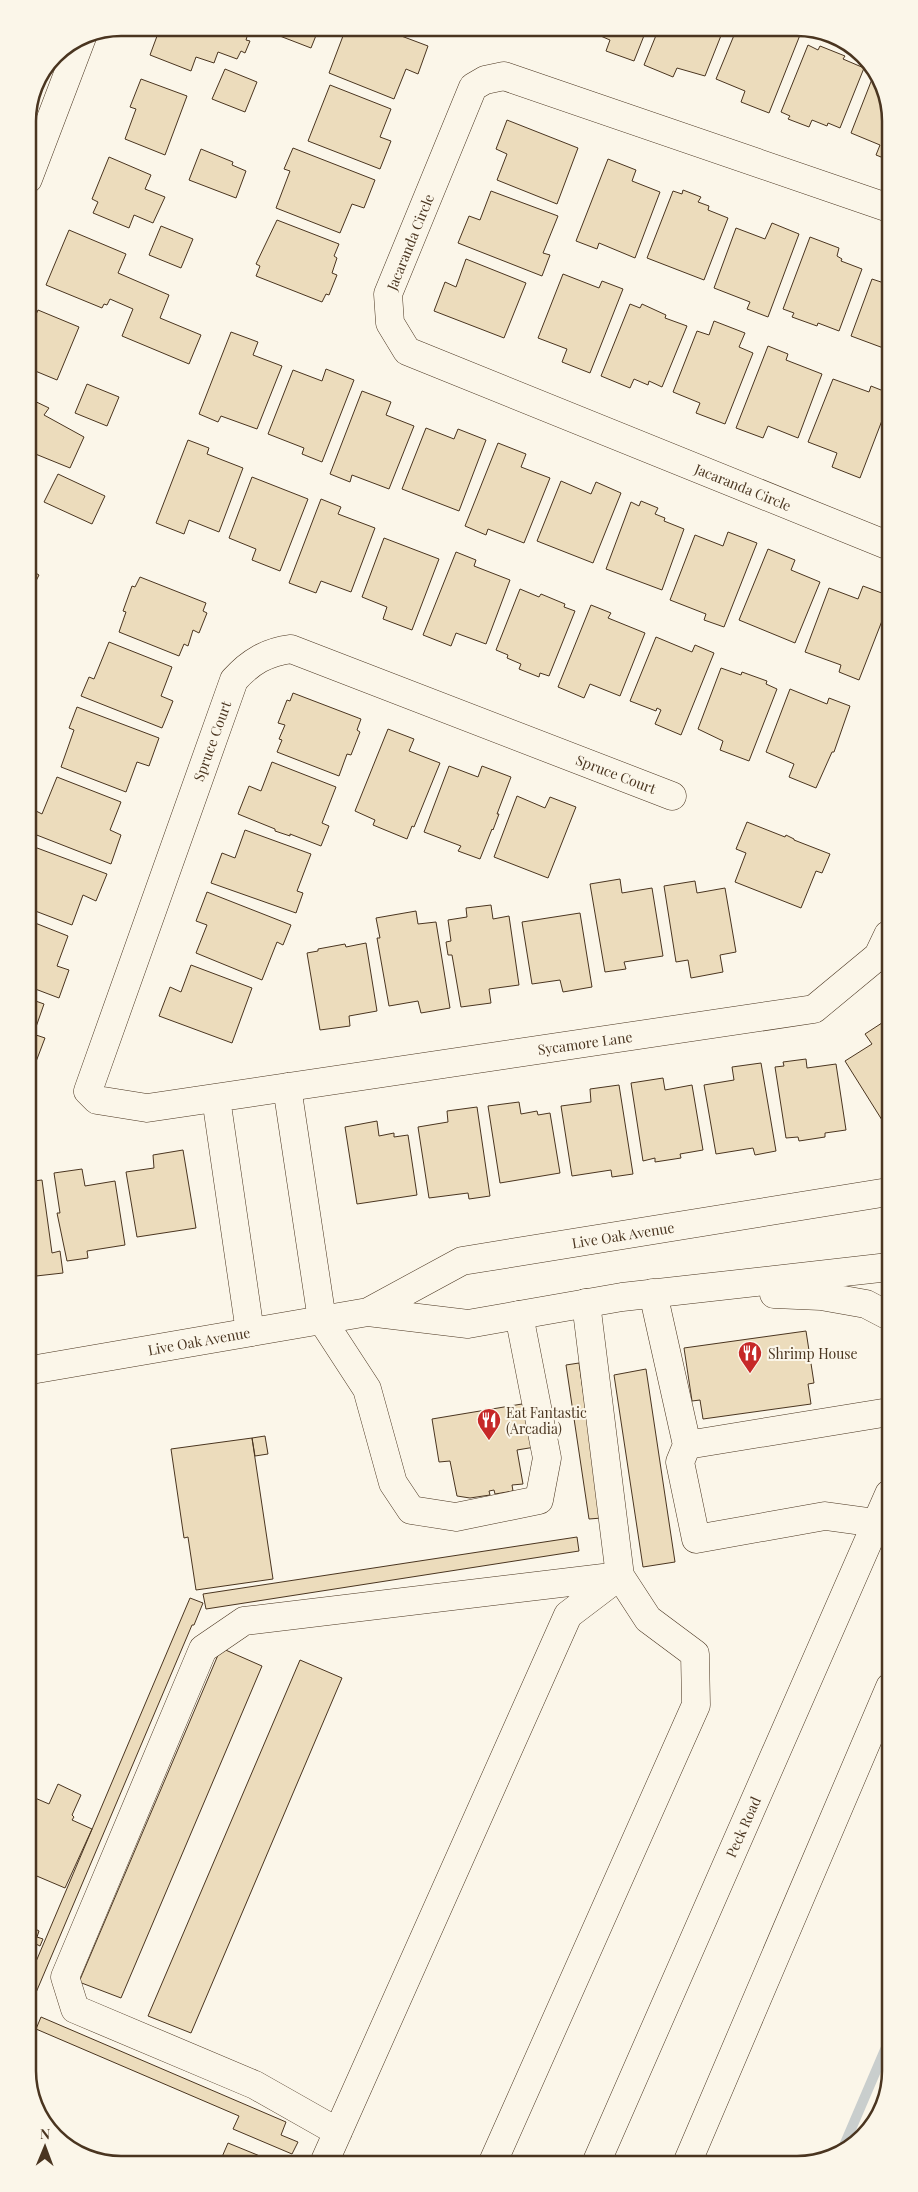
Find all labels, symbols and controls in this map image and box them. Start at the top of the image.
street label: Jacaranda Circle [382,191,438,294]
street label: Jacaranda Circle [691,459,794,515]
street label: Spruce Court [189,697,236,784]
street label: Spruce Court [573,750,660,798]
street label: Sycamore Lane [536,1027,634,1059]
street label: Live Oak Avenue [570,1218,676,1252]
street label: Live Oak Avenue [146,1323,252,1359]
restaurant icon: Shrimp House [737,1340,763,1374]
place label: Shrimp House [768,1344,858,1363]
place label: Eat Fantastic (Arcadia) [506,1403,587,1438]
restaurant icon: Eat Fantastic (Arcadia) [476,1407,502,1441]
street label: Peck Road [721,1794,765,1860]
north arrow [20,2122,70,2172]
text: N [40,2124,50,2143]

